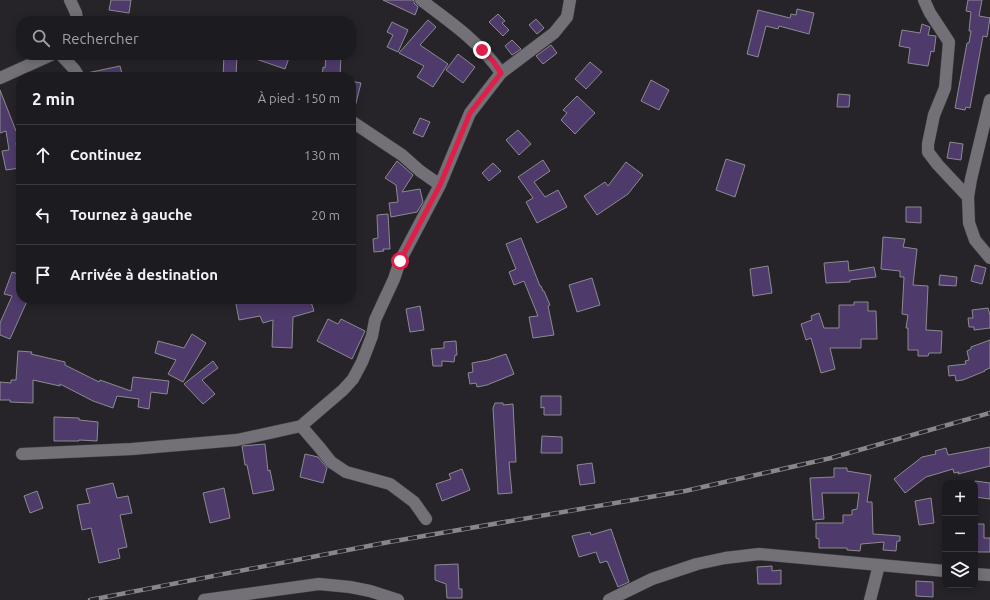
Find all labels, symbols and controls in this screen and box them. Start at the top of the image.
search box [16,16,356,60]
icon: search [30,27,52,49]
text: Rechercher [62,30,139,47]
route end [473,41,491,59]
text: 2 min [32,89,75,108]
text: À pied · 150 m [258,91,340,105]
icon: ahead [32,144,54,166]
text: Continuez [70,146,141,163]
text: 130 m [304,148,340,162]
icon: left [32,204,54,226]
text: Tournez à gauche [70,206,193,223]
text: 20 m [311,208,340,222]
route start [391,252,409,270]
icon: arrive [32,264,54,286]
text: Arrivée à destination [70,266,218,283]
map controls [942,480,978,588]
button: + [942,480,978,516]
button: − [942,516,978,552]
button: layers [942,552,978,588]

